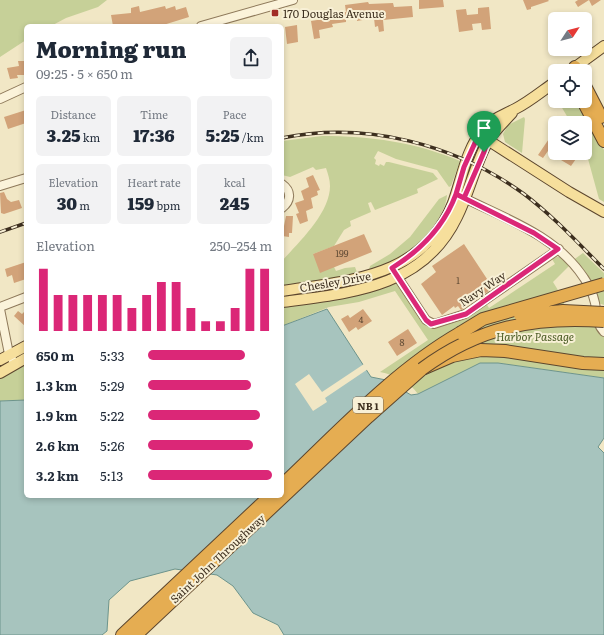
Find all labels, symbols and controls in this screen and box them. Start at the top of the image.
place label: 170 Douglas Avenue [283,5,385,21]
marker: 170 Douglas Avenue [270,8,280,18]
north arrow [548,12,592,56]
map controls [548,12,592,160]
text: Morning run [36,32,186,65]
button: share [230,37,272,79]
text: 09:25 · 5 × 650 m [36,64,133,83]
button: locate [548,64,592,108]
text: Distance [51,106,96,122]
text: Time [140,106,168,122]
text: Pace [223,106,246,122]
pin [467,111,501,152]
button: layers [548,116,592,160]
icon: arrive [473,117,495,139]
text: 3.25 [46,122,81,147]
text: 17:36 [133,122,175,147]
text: 5:25 [206,122,240,147]
text: km [81,129,100,145]
text: /km [240,129,264,145]
text: Elevation [48,174,98,190]
text: Heart rate [127,174,181,190]
text: kcal [224,174,246,190]
text: 30 [57,190,77,215]
text: 159 [128,190,154,215]
text: 245 [220,190,250,215]
text: m [77,197,90,213]
text: bpm [154,197,180,213]
text: Elevation [36,236,95,255]
text: 250–254 m [210,236,272,255]
house number: 199 [335,246,349,260]
street label: Navy Way [456,266,509,309]
street label: Chesley Drive [298,267,372,295]
house number: 1 [456,273,460,287]
house number: 4 [359,312,364,326]
park label: Harbor Passage [496,328,574,344]
house number: 8 [400,335,405,349]
text: 650 m [36,346,74,365]
text: 5:33 [100,346,125,365]
text: 1.3 km [36,376,77,395]
text: 5:29 [100,376,124,395]
road number: NB 1 [353,397,383,413]
text: 1.9 km [36,406,77,425]
text: 5:22 [100,406,124,425]
text: 2.6 km [36,436,79,455]
text: 5:26 [100,436,124,455]
text: 3.2 km [36,466,79,485]
text: 5:13 [100,466,123,485]
street label: Saint John Throughway [166,509,268,606]

